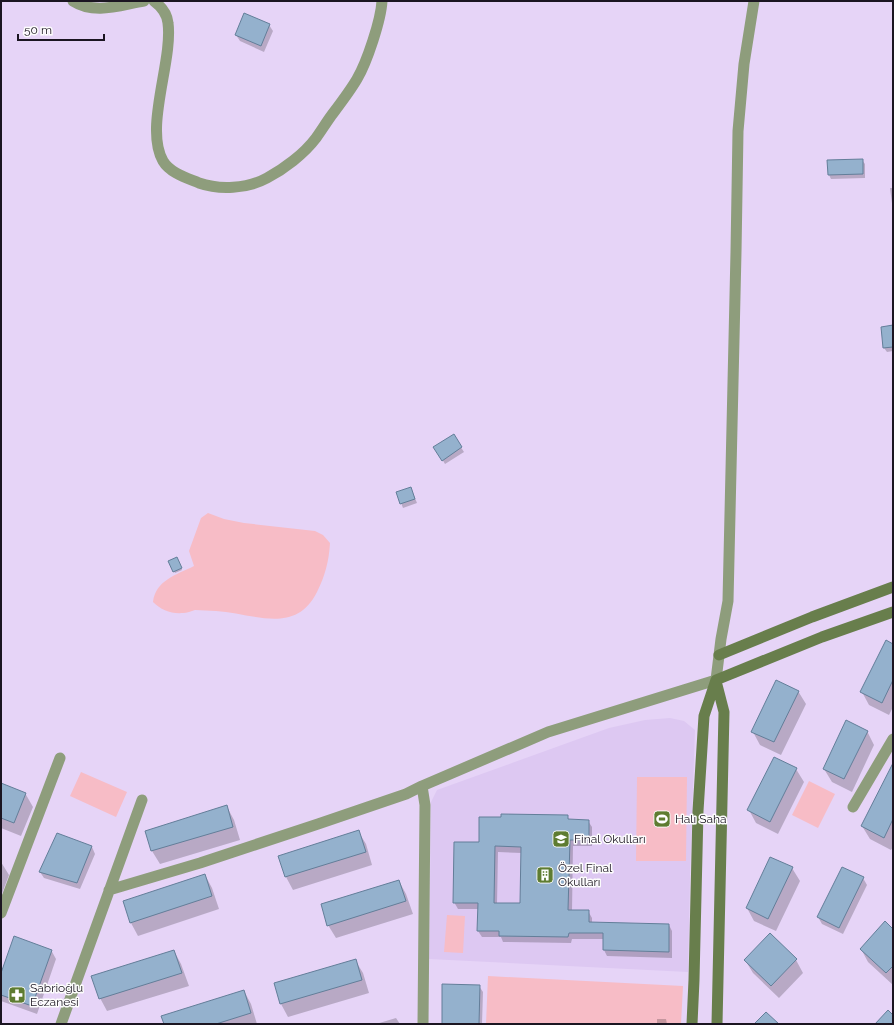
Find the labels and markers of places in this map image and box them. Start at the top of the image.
sports icon: Halı Saha [652,809,672,829]
place label: Halı Saha [675,812,727,826]
school or university icon: Final Okulları [551,829,571,849]
place label: Final Okulları [574,832,646,846]
place label: Özel Final Okulları [558,861,613,889]
building icon: Özel Final Okulları [535,865,555,885]
place label: Sabrioğlu Eczanesi [30,981,83,1009]
pharmacy icon: Sabrioğlu Eczanesi [7,985,27,1005]

